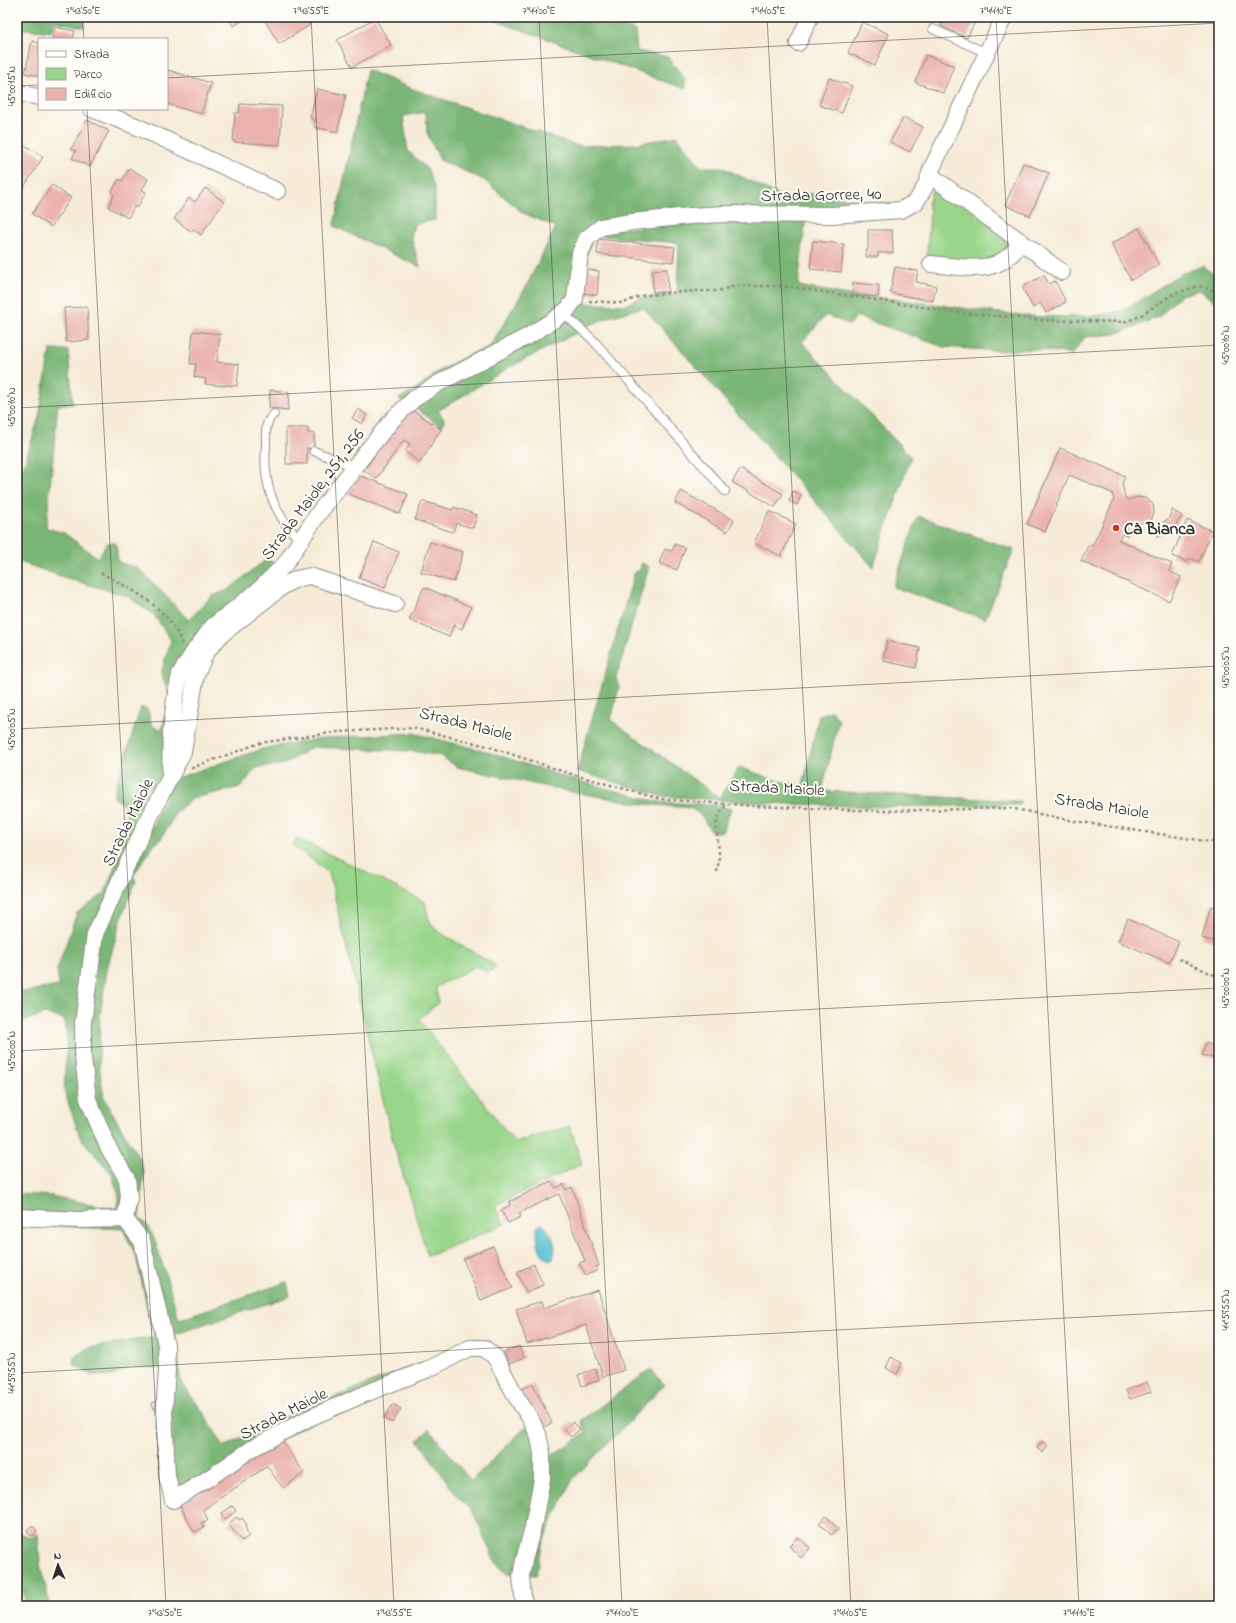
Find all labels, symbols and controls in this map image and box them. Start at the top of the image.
text: 7°43'50"E [66,4,100,19]
text: 7°43'55"E [293,4,329,19]
text: 7°44'00"E [522,4,556,19]
text: 7°44'05"E [751,4,785,19]
text: 7°44'10"E [980,4,1012,19]
legend [38,38,168,110]
text: Strada [74,46,109,64]
text: 45°00'15"N [5,66,20,106]
text: Parco [74,66,102,84]
text: Edificio [74,86,112,104]
street label: Strada Gorree, 40 [760,182,882,209]
text: 45°00'10"N [1219,325,1234,364]
text: 45°00'10"N [5,387,20,426]
street label: Strada Maiole, 251, 256 [255,423,371,566]
place label: Cà Bianca [1124,517,1195,542]
marker: Cà Bianca [1111,523,1121,533]
text: 45°00'05"N [1219,646,1234,688]
street label: Strada Maiole [416,701,515,748]
text: 45°00'05"N [5,708,20,750]
street label: Strada Maiole [96,774,161,871]
street label: Strada Maiole [729,774,826,803]
street label: Strada Maiole [1053,787,1151,826]
text: 45°00'00"N [1219,968,1234,1008]
text: 45°00'00"N [5,1031,20,1071]
text: 44°59'55"N [1219,1289,1234,1331]
text: 44°59'55"N [5,1352,20,1394]
street label: Strada Maiole [235,1381,332,1447]
north arrow [38,1545,78,1585]
text: N [53,1548,62,1564]
text: 7°43'50"E [148,1606,182,1621]
text: 7°43'55"E [376,1606,412,1621]
text: 7°44'00"E [605,1606,639,1621]
text: 7°44'05"E [833,1606,867,1621]
text: 7°44'10"E [1063,1606,1095,1621]

